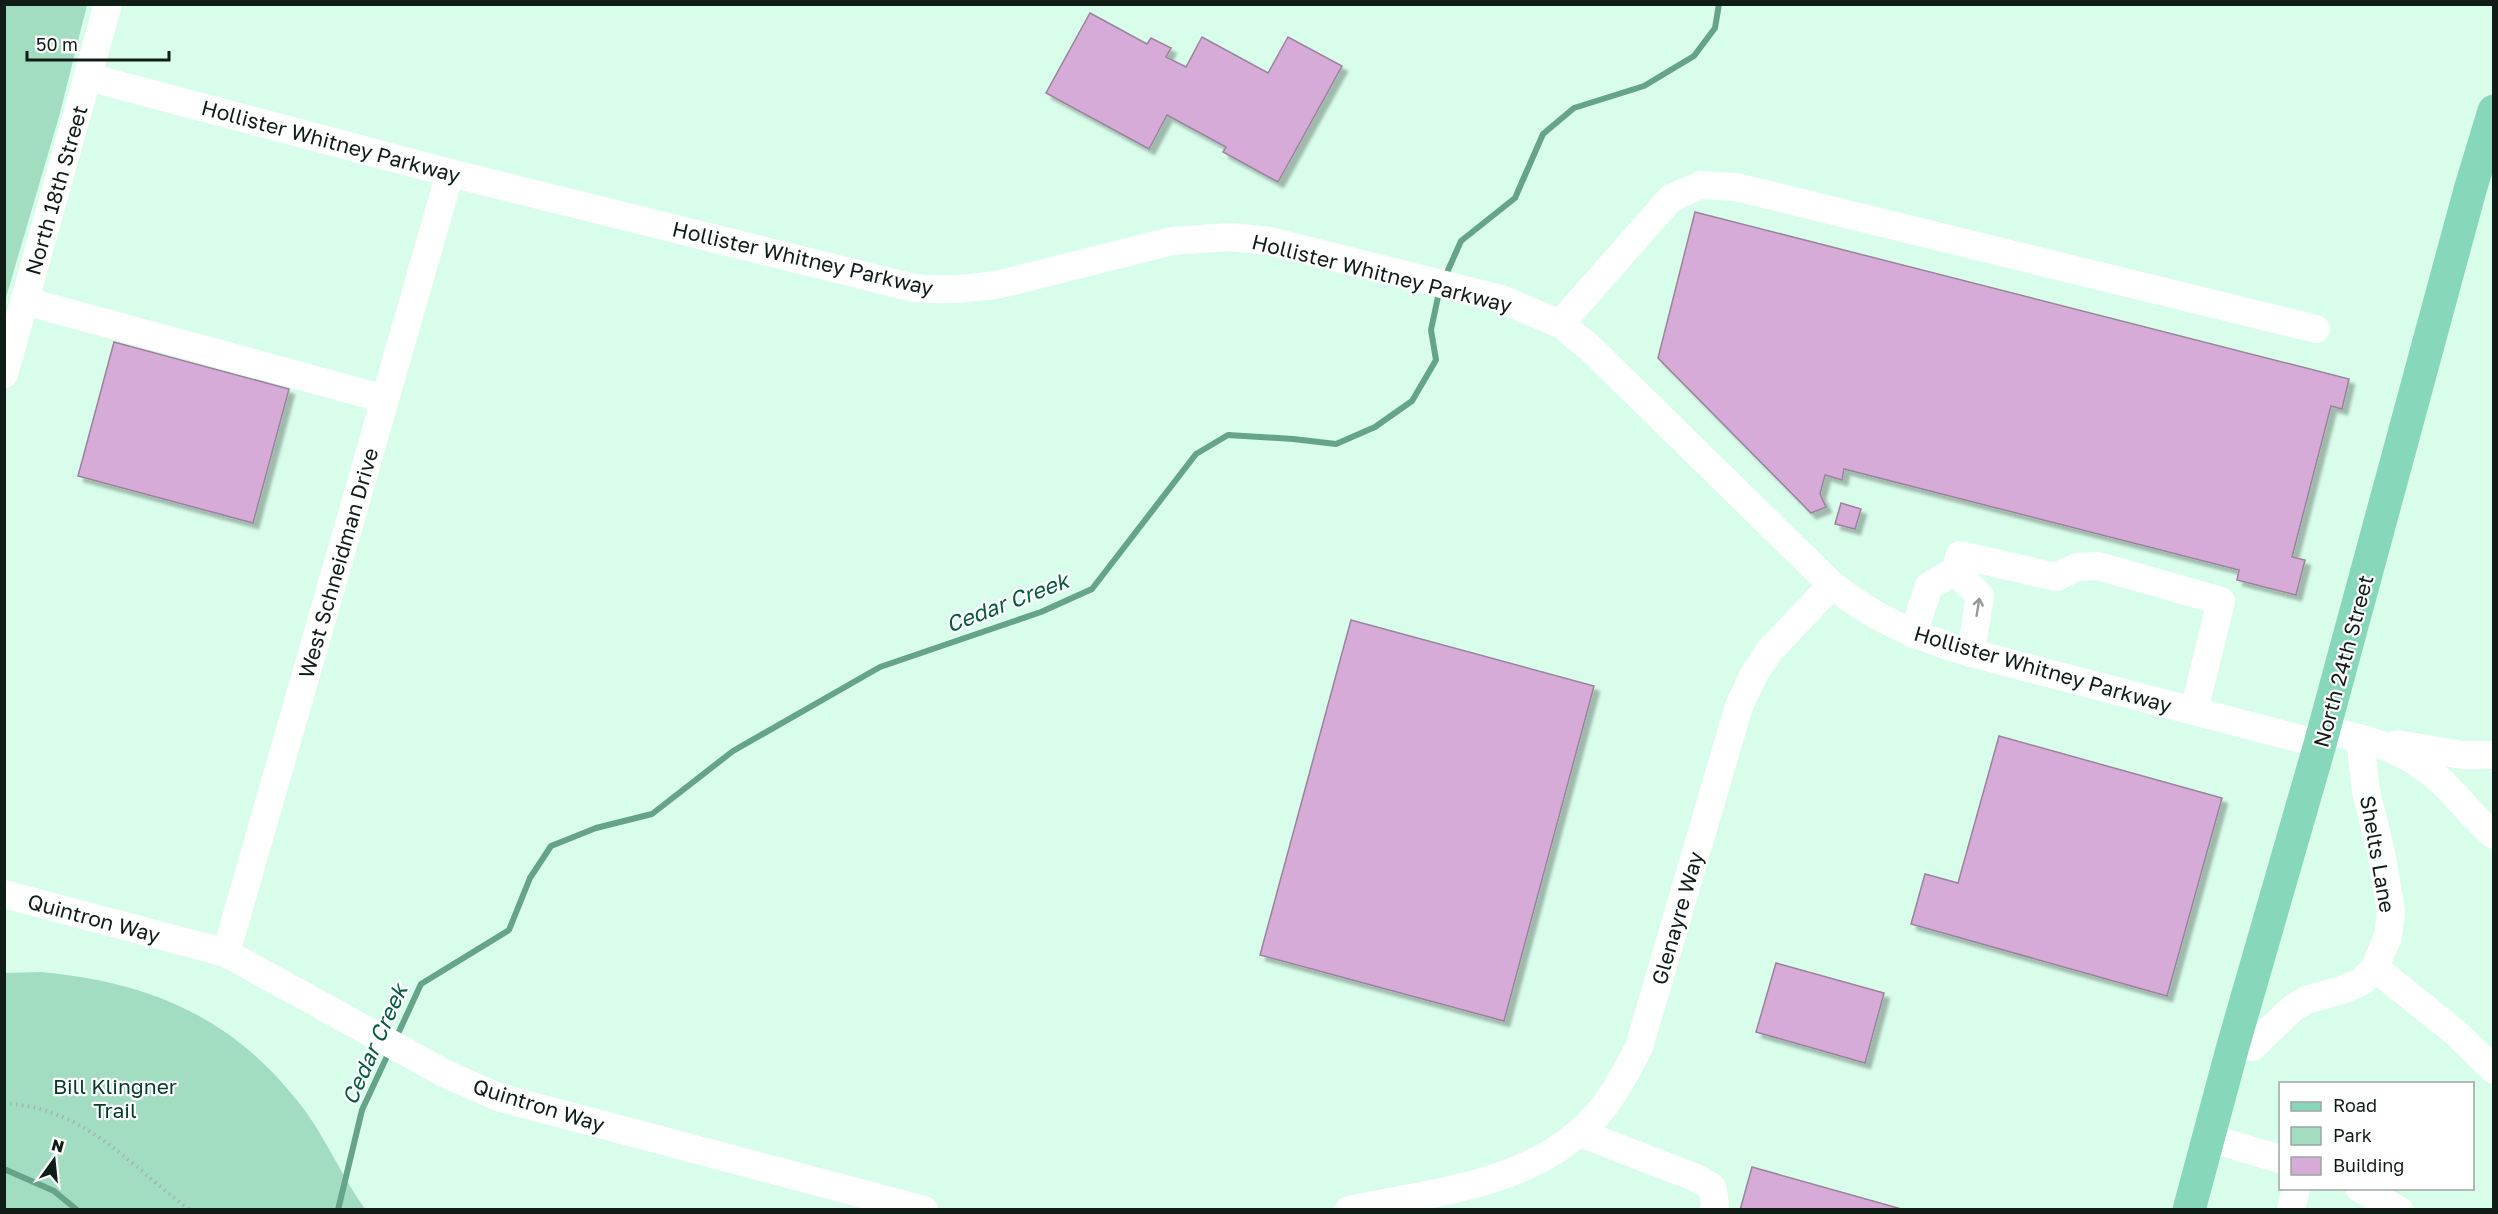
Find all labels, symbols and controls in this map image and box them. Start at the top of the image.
scale bar [27,24,170,62]
text: 50 m [36,33,78,55]
street label: Hollister Whitney Parkway [199,94,464,188]
street label: North 18th Street [19,102,93,278]
street label: Hollister Whitney Parkway [670,215,936,301]
street label: Hollister Whitney Parkway [1249,228,1515,318]
street label: West Schneidman Drive [293,445,383,681]
water label: Cedar Creek [942,565,1074,638]
street label: North 24th Street [2307,572,2379,750]
one-way arrow [1973,598,1984,617]
street label: Hollister Whitney Parkway [1911,620,2175,718]
street label: Shelts Lane [2355,793,2401,915]
street label: Glenayre Way [1646,848,1709,988]
street label: Quintron Way [25,888,163,948]
water label: Cedar Creek [335,977,414,1108]
park label: Bill Klingner Trail [53,1073,177,1123]
street label: Quintron Way [470,1073,608,1137]
legend [2279,1082,2474,1190]
text: Road [2333,1094,2377,1116]
text: Park [2333,1124,2372,1146]
north arrow [24,1130,84,1190]
text: N [49,1134,66,1157]
text: Building [2333,1154,2404,1176]

